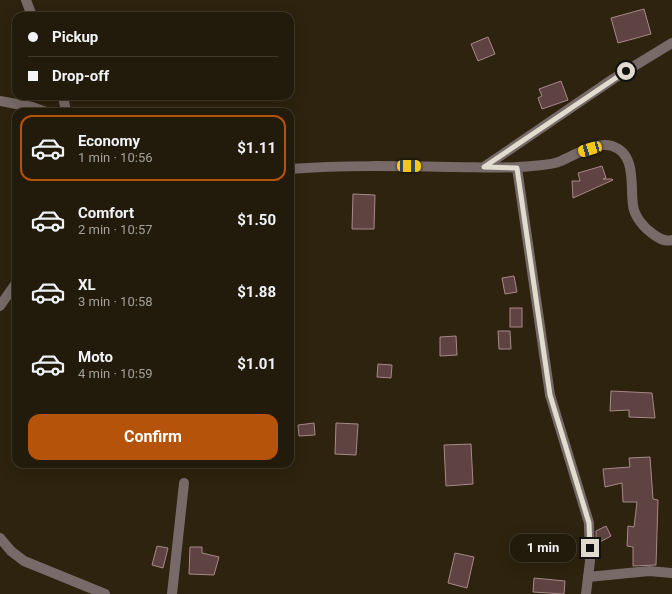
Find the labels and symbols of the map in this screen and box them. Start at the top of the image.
route start [617,62,635,80]
car [577,140,603,158]
car [397,160,421,172]
callout: 1 min [510,534,576,562]
route end [581,539,599,557]

